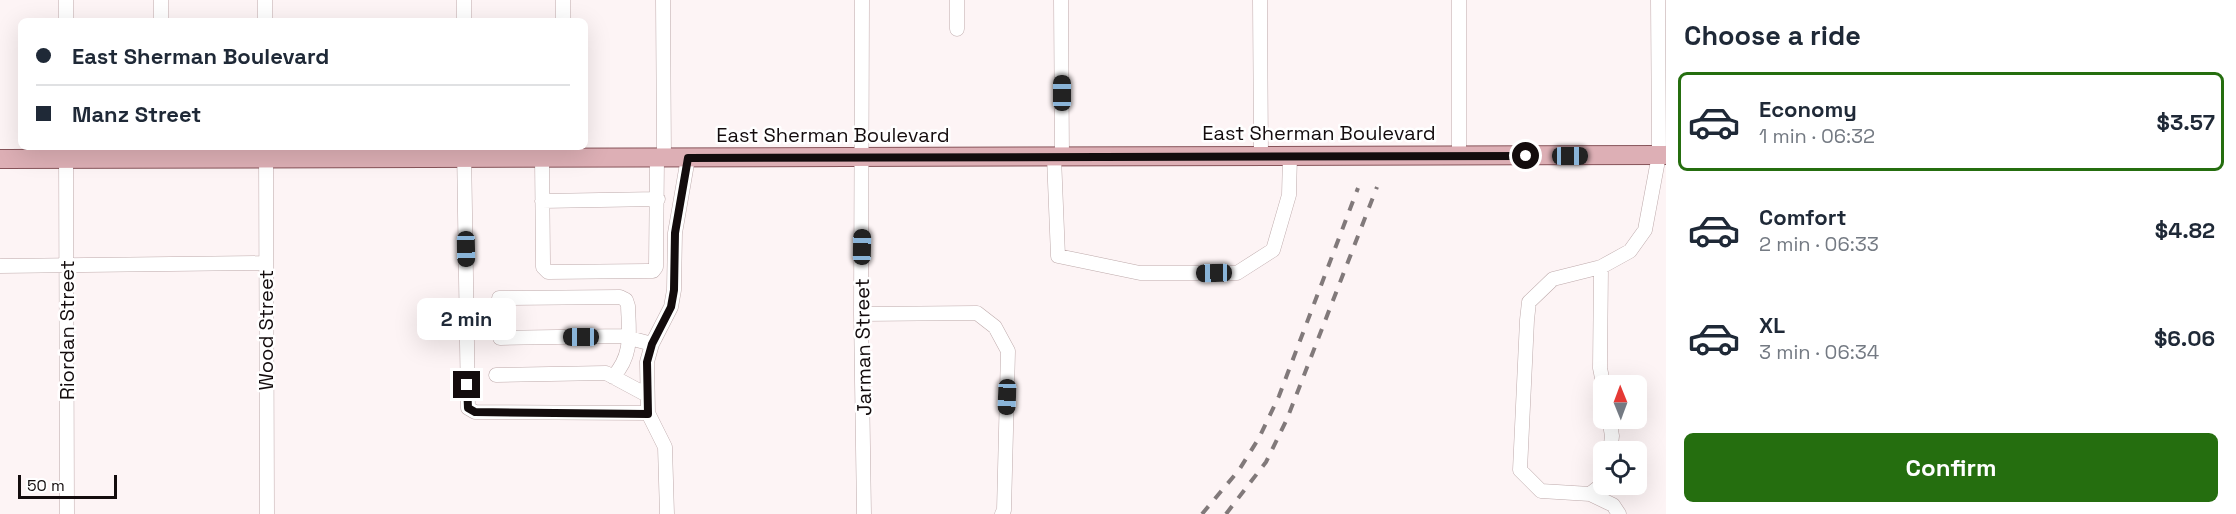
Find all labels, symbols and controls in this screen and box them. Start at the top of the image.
text: Choose a ride [1684,18,1861,53]
text: East Sherman Boulevard [72,42,329,70]
car [1053,75,1071,111]
icon: car [1687,95,1741,149]
text: Economy [1759,95,1857,123]
text: Manz Street [72,100,201,128]
text: $3.57 [2157,108,2215,136]
street label: East Sherman Boulevard [1202,120,1436,146]
street label: East Sherman Boulevard [716,122,950,148]
text: 1 min · 06:32 [1759,123,1875,149]
route start [1512,142,1539,169]
car [1552,147,1588,165]
icon: car [1687,203,1741,257]
text: Comfort [1759,203,1847,231]
text: $4.82 [2155,216,2215,244]
car [853,229,871,265]
car [457,231,475,267]
text: 2 min · 06:33 [1759,231,1879,257]
street label: Riordan Street [54,260,80,400]
car [1196,264,1232,282]
street label: Wood Street [253,269,279,391]
street label: Jarman Street [849,278,877,416]
callout: 2 min [418,298,516,340]
text: 2 min [441,306,492,332]
icon: car [1687,311,1741,365]
text: XL [1759,311,1785,339]
text: $6.06 [2154,324,2215,352]
car [563,328,599,346]
text: 3 min · 06:34 [1759,339,1879,365]
route end [453,371,480,398]
north arrow [1593,375,1647,429]
map controls [1593,375,1647,495]
car [997,379,1017,415]
button: Confirm [1684,433,2218,502]
button: locate [1593,441,1647,495]
scale bar [18,472,117,500]
text: 50 m [27,475,65,496]

